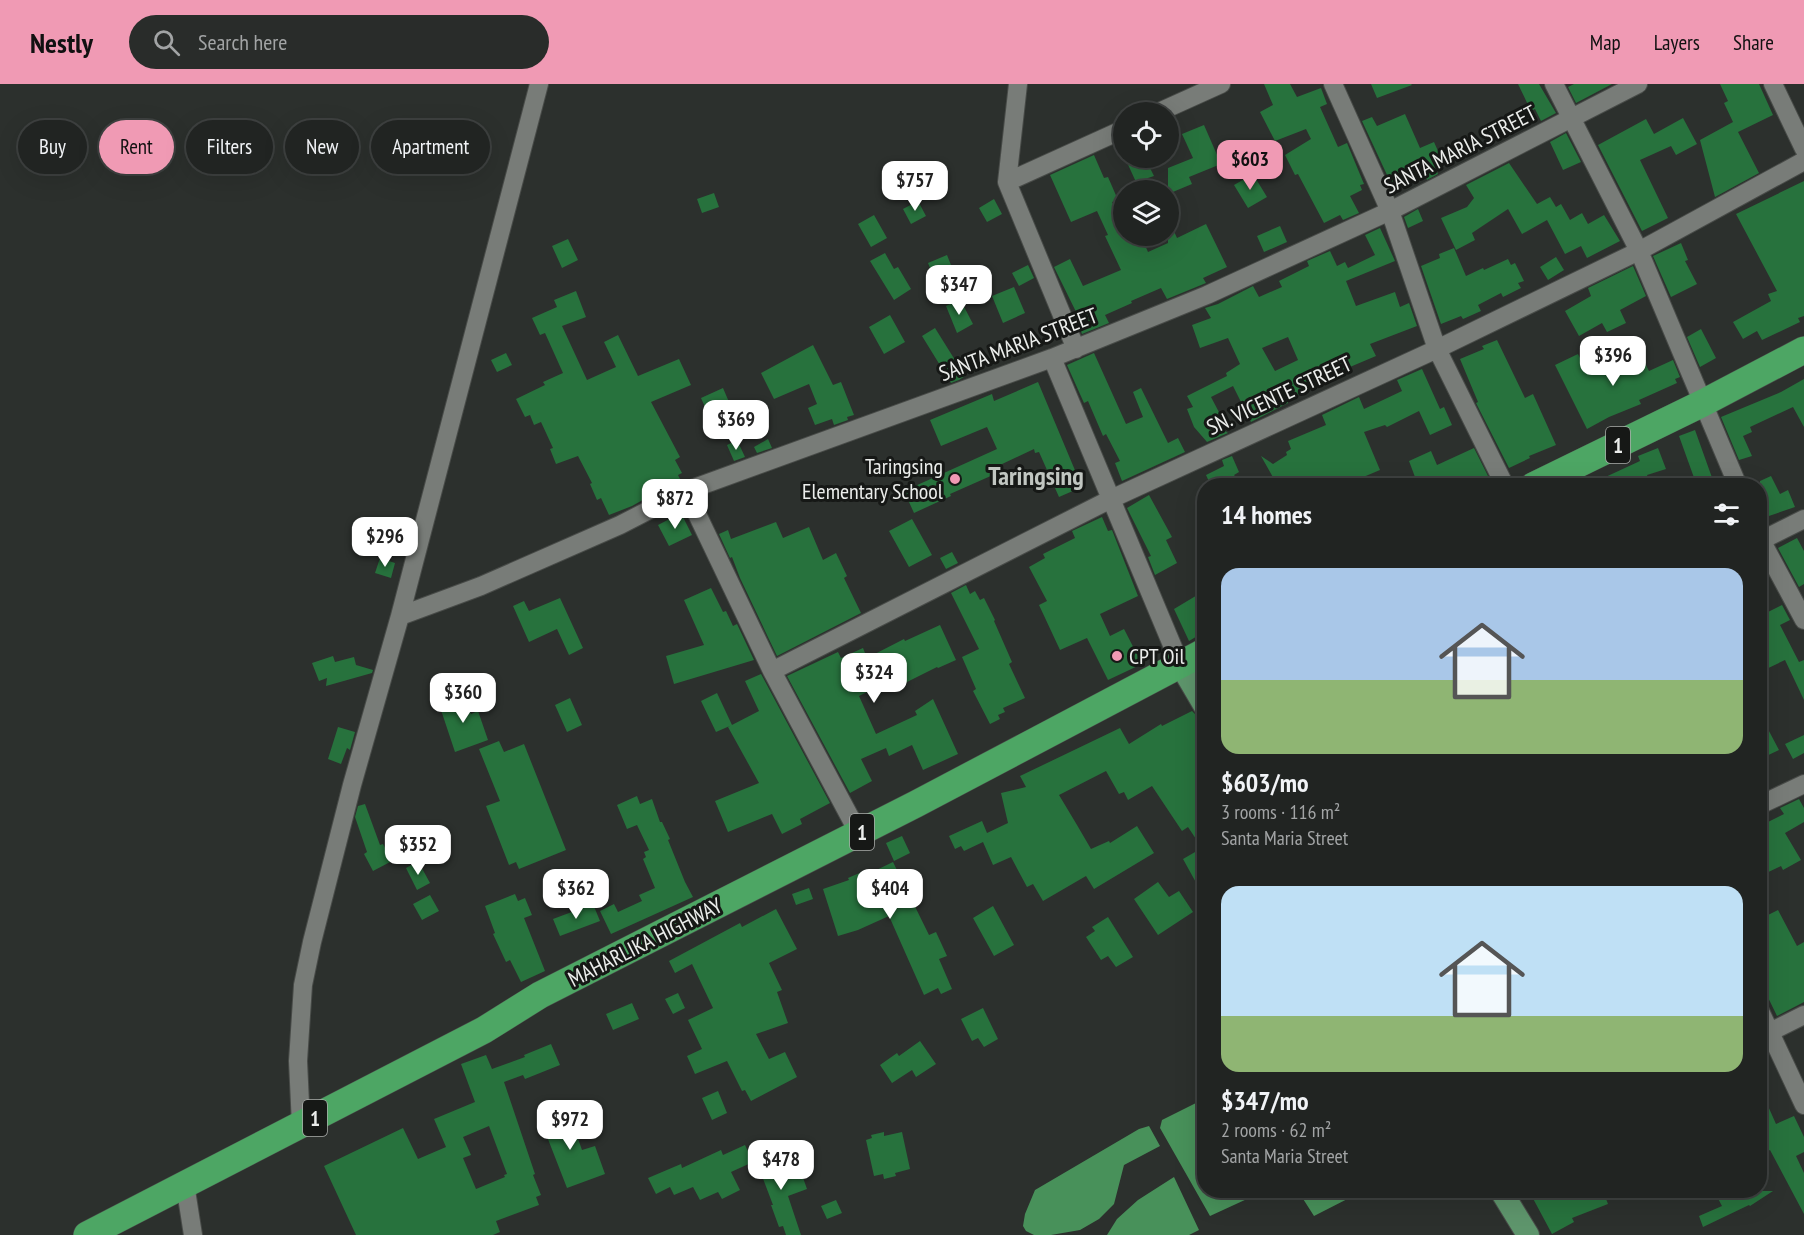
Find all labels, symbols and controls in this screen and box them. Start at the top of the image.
search box [129,15,549,69]
text: Nestly [30,24,93,61]
icon: search [150,26,183,59]
text: Search here [198,28,287,56]
text: Map [1590,29,1621,56]
text: Layers [1654,29,1700,56]
text: Share [1733,29,1774,56]
street label: SANTA MARIA STREET [1379,98,1541,200]
map controls [1113,102,1179,246]
button: locate [1113,102,1179,168]
chip: Buy [18,120,87,174]
chip: Rent [99,120,174,174]
chip: Filters [186,120,273,174]
chip: New [285,120,359,174]
chip: Apartment [371,120,490,174]
pin: $603 [1214,140,1286,191]
text: $603 [1231,146,1269,172]
pin: $757 [879,161,951,212]
text: $757 [896,167,934,193]
button: layers [1113,180,1179,246]
pin: $347 [923,265,995,316]
text: $347 [940,271,978,297]
street label: SANTA MARIA STREET [935,301,1101,387]
pin: $396 [1577,336,1649,387]
text: $396 [1594,342,1632,368]
street label: SN. VICENTE STREET [1202,349,1356,441]
pin: $369 [700,400,772,451]
text: $369 [717,406,755,432]
road number: 1 [1606,427,1630,463]
place label: Taringsing Elementary School [802,452,944,505]
district label: Taringsing [988,459,1084,492]
marker: Taringsing Elementary School [948,472,962,486]
pin: $872 [639,479,711,530]
text: $872 [656,485,694,511]
text: 14 homes [1221,498,1312,531]
icon: filters [1710,498,1743,531]
pin: $296 [349,517,421,568]
text: $296 [366,523,404,549]
icon: home [1428,607,1536,715]
place label: CPT Oil [1129,642,1185,670]
marker: CPT Oil [1110,649,1124,663]
pin: $324 [838,653,910,704]
text: $324 [855,659,893,685]
pin: $360 [427,673,499,724]
text: $360 [444,679,482,705]
text: $603/mo [1221,766,1309,799]
text: 3 rooms · 116 m² [1221,799,1340,825]
road number: 1 [850,814,874,850]
pin: $352 [382,825,454,876]
text: Santa Maria Street [1221,825,1348,851]
text: $352 [399,831,437,857]
pin: $362 [540,869,612,920]
pin: $404 [854,869,926,920]
text: $362 [557,875,595,901]
text: $404 [871,875,909,901]
street label: MAHARLIKA HIGHWAY [563,891,727,993]
icon: home [1428,925,1536,1033]
text: $347/mo [1221,1084,1309,1117]
road number: 1 [303,1100,327,1136]
pin: $972 [534,1100,606,1151]
text: $972 [551,1106,589,1132]
text: 2 rooms · 62 m² [1221,1117,1331,1143]
pin: $478 [745,1140,817,1191]
text: Santa Maria Street [1221,1143,1348,1169]
text: $478 [762,1146,800,1172]

